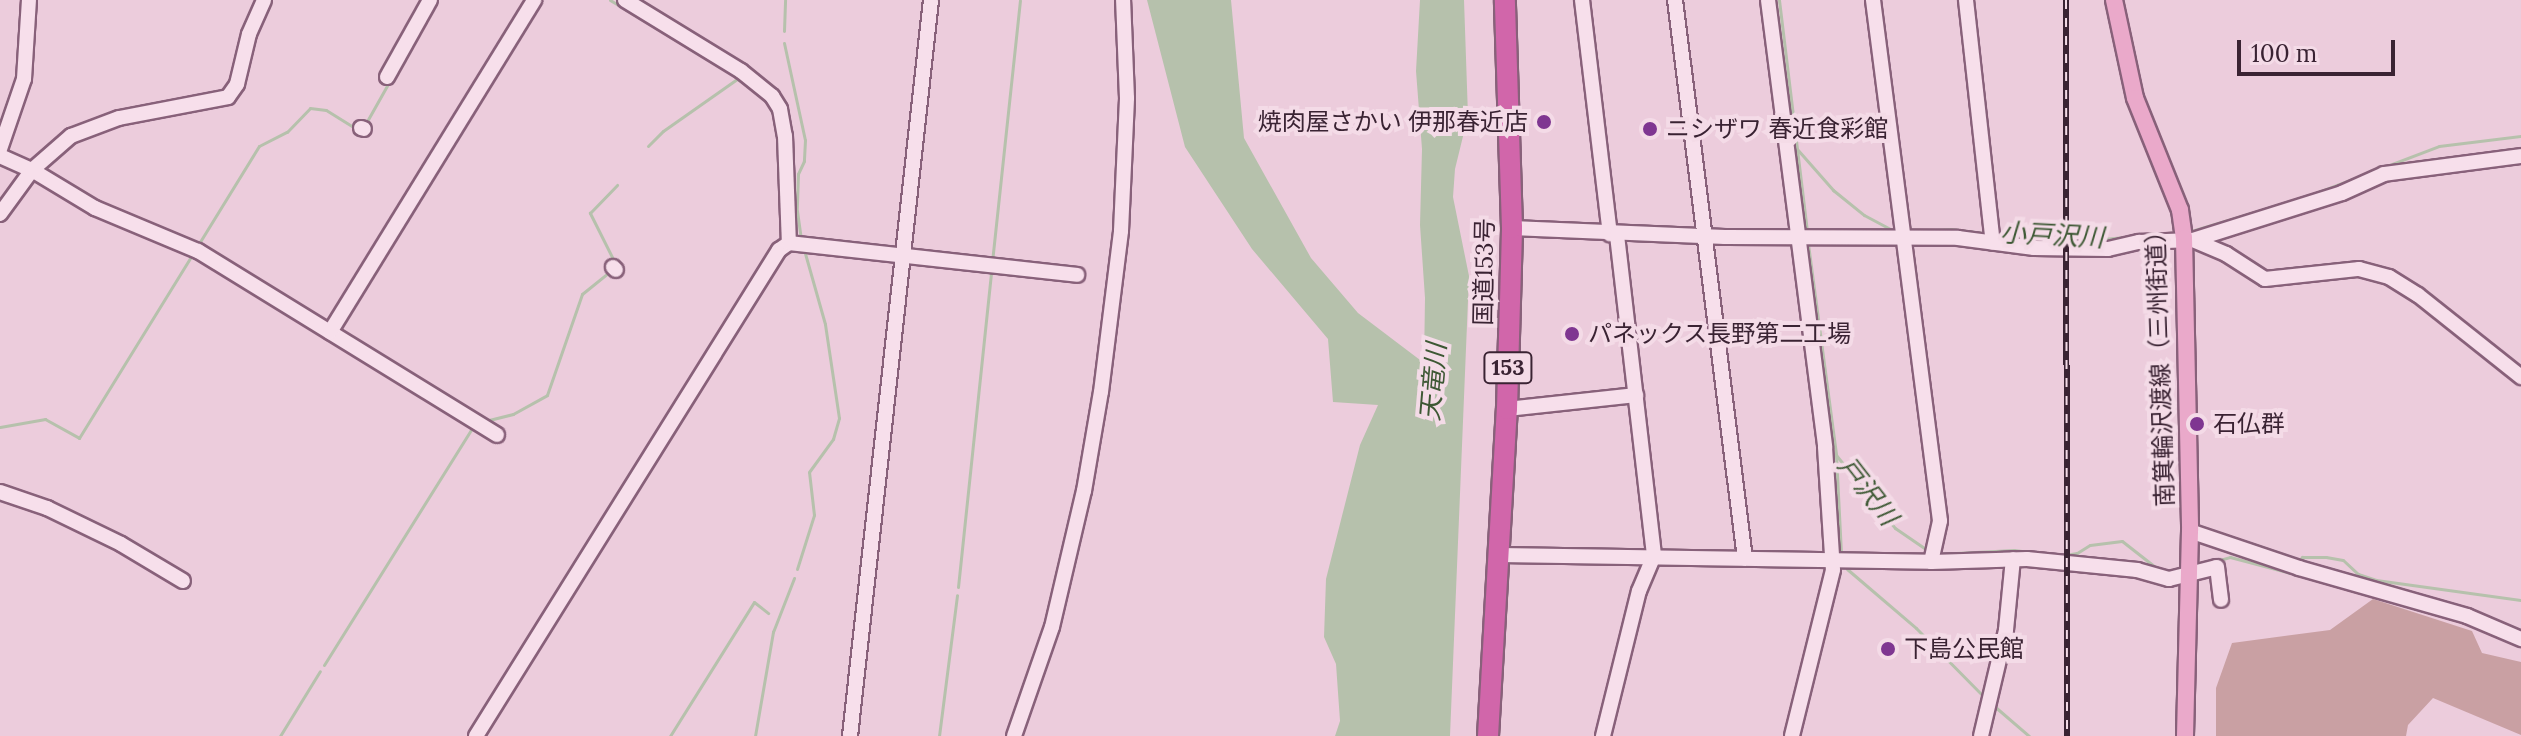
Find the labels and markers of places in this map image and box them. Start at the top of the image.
place label: 焼肉屋さかい 伊那春近店 [1258,108,1528,136]
marker: 焼肉屋さかい 伊那春近店 [1535,113,1553,131]
place label: ニシザワ 春近食彩館 [1666,115,1888,143]
marker: ニシザワ 春近食彩館 [1641,120,1659,138]
place label: パネックス長野第二工場 [1588,320,1852,348]
marker: パネックス長野第二工場 [1563,325,1581,343]
place label: 石仏群 [2213,410,2285,438]
marker: 石仏群 [2188,415,2206,433]
place label: 下島公民館 [1904,635,2024,663]
marker: 下島公民館 [1879,640,1897,658]

